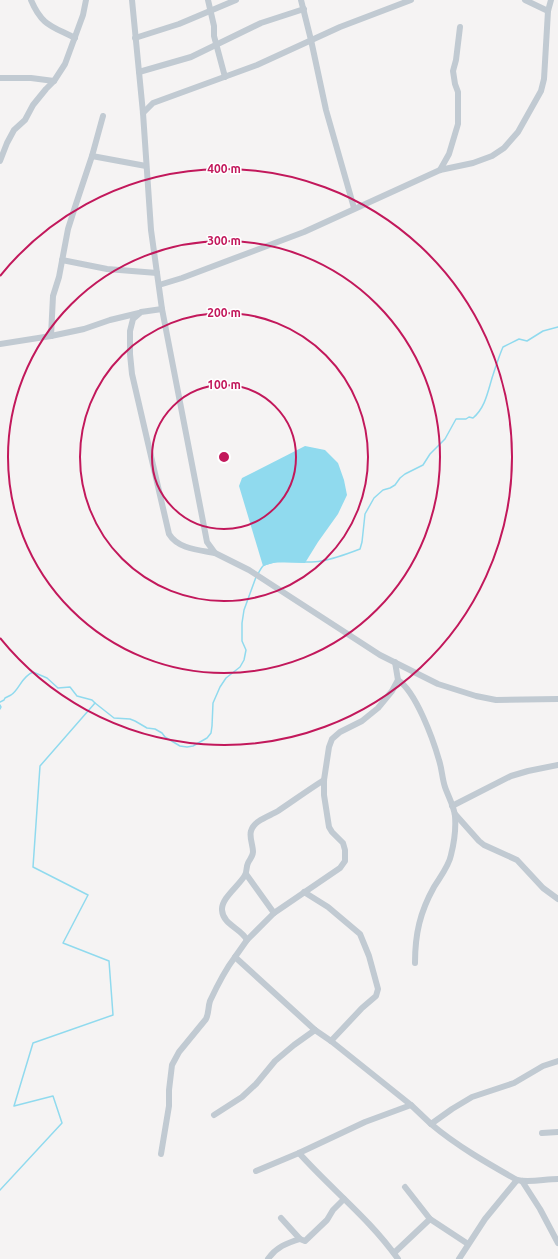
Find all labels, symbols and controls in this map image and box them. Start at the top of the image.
text: 400 m [207,162,241,175]
text: 300 m [207,234,241,247]
text: 200 m [207,306,241,319]
text: 100 m [207,378,241,391]
centre of rings [217,450,231,464]

